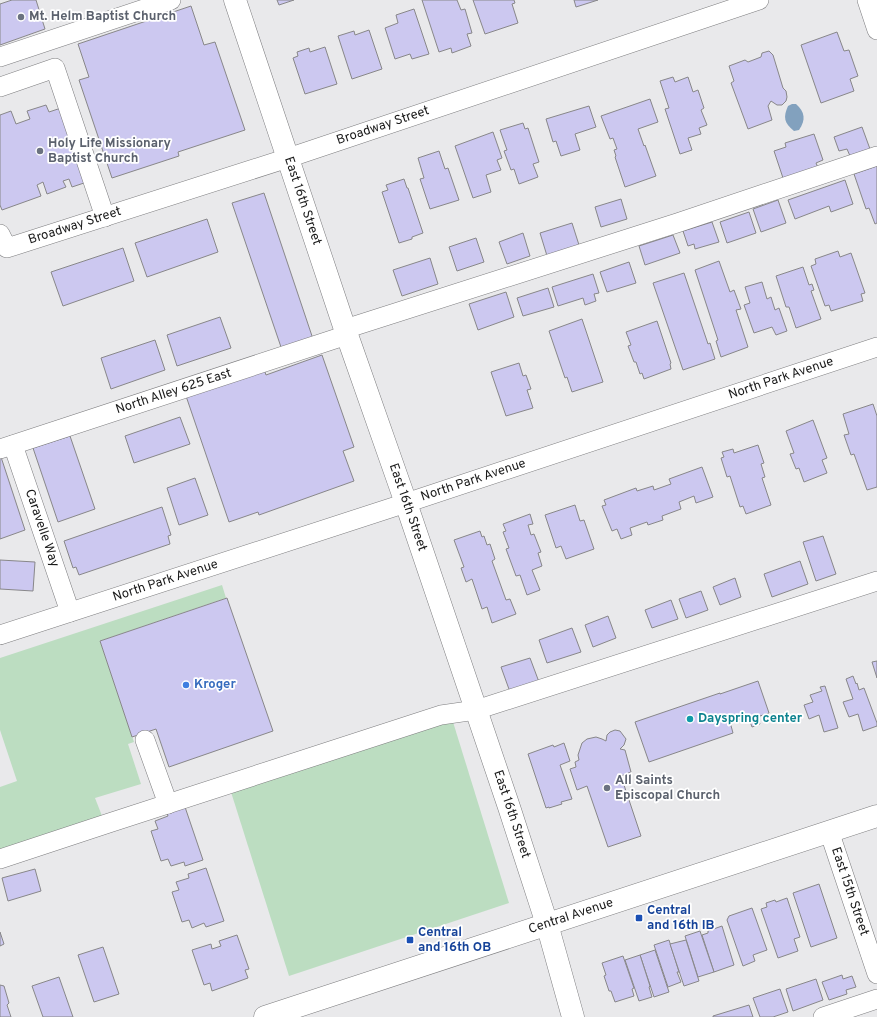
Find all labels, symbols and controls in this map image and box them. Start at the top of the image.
place label: Mt. Helm Baptist Church [29,9,176,25]
marker: Mt. Helm Baptist Church [16,12,26,22]
street label: Broadway Street [335,103,432,149]
place label: Holy Life Missionary Baptist Church [48,136,172,167]
marker: Holy Life Missionary Baptist Church [35,146,45,156]
street label: East 16th Street [280,155,324,247]
street label: Broadway Street [26,204,124,249]
street label: North Park Avenue [726,354,836,404]
street label: North Alley 625 East [114,365,234,418]
street label: North Park Avenue [419,456,528,505]
street label: East 16th Street [385,461,430,554]
street label: Caravelle Way [21,487,62,570]
street label: North Park Avenue [111,557,220,606]
place label: Kroger [194,677,236,693]
marker: Kroger [181,680,191,690]
place label: Dayspring center [698,711,803,727]
marker: Dayspring center [685,714,695,724]
street label: East 16th Street [489,768,533,861]
place label: All Saints Episcopal Church [615,773,720,804]
marker: All Saints Episcopal Church [602,783,612,793]
street label: East 15th Street [827,845,872,938]
street label: Central Avenue [527,895,615,938]
place label: Central and 16th IB [647,903,715,934]
marker: Central and 16th IB [634,913,644,923]
place label: Central and 16th OB [418,925,491,956]
marker: Central and 16th OB [405,935,415,945]

